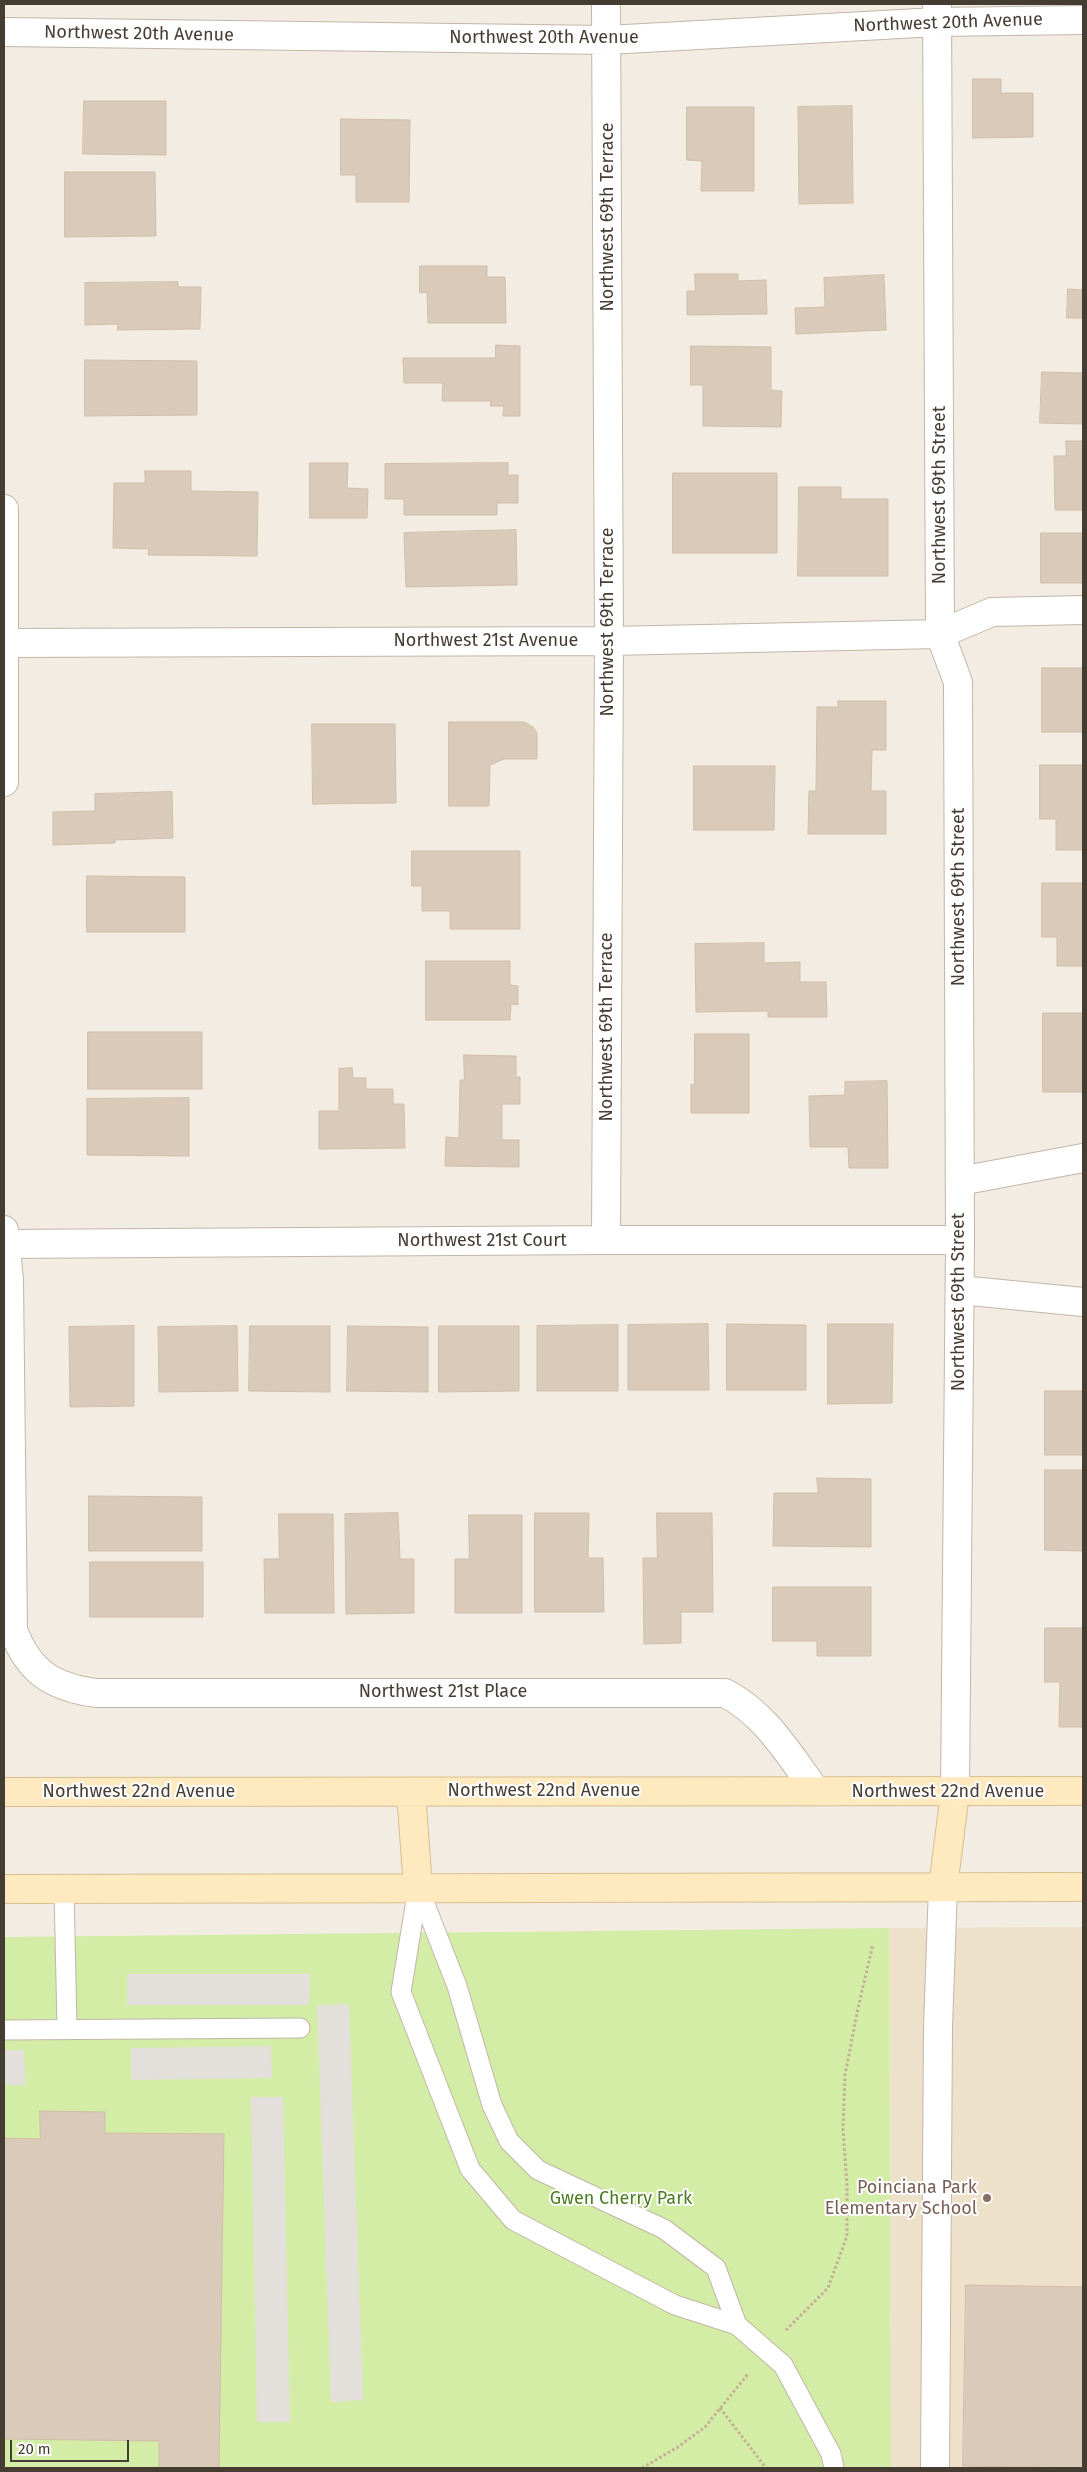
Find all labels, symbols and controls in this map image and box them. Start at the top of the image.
street label: Northwest 20th Avenue [853,9,1043,37]
street label: Northwest 20th Avenue [44,22,234,46]
street label: Northwest 20th Avenue [449,27,639,49]
street label: Northwest 69th Terrace [597,122,619,312]
street label: Northwest 69th Street [929,406,951,584]
street label: Northwest 69th Terrace [597,527,619,717]
street label: Northwest 21st Avenue [394,630,578,652]
street label: Northwest 69th Street [948,808,970,986]
street label: Northwest 69th Terrace [596,932,618,1122]
street label: Northwest 69th Street [948,1213,970,1391]
street label: Northwest 21st Court [397,1230,567,1252]
street label: Northwest 21st Place [359,1681,527,1703]
street label: Northwest 22nd Avenue [448,1780,640,1802]
street label: Northwest 22nd Avenue [43,1781,235,1803]
street label: Northwest 22nd Avenue [852,1781,1044,1803]
place label: Poinciana Park Elementary School [825,2177,977,2220]
park label: Gwen Cherry Park [550,2188,692,2210]
marker: Poinciana Park Elementary School [981,2192,993,2204]
scale bar [12,2430,131,2462]
text: 20 m [18,2440,51,2458]

